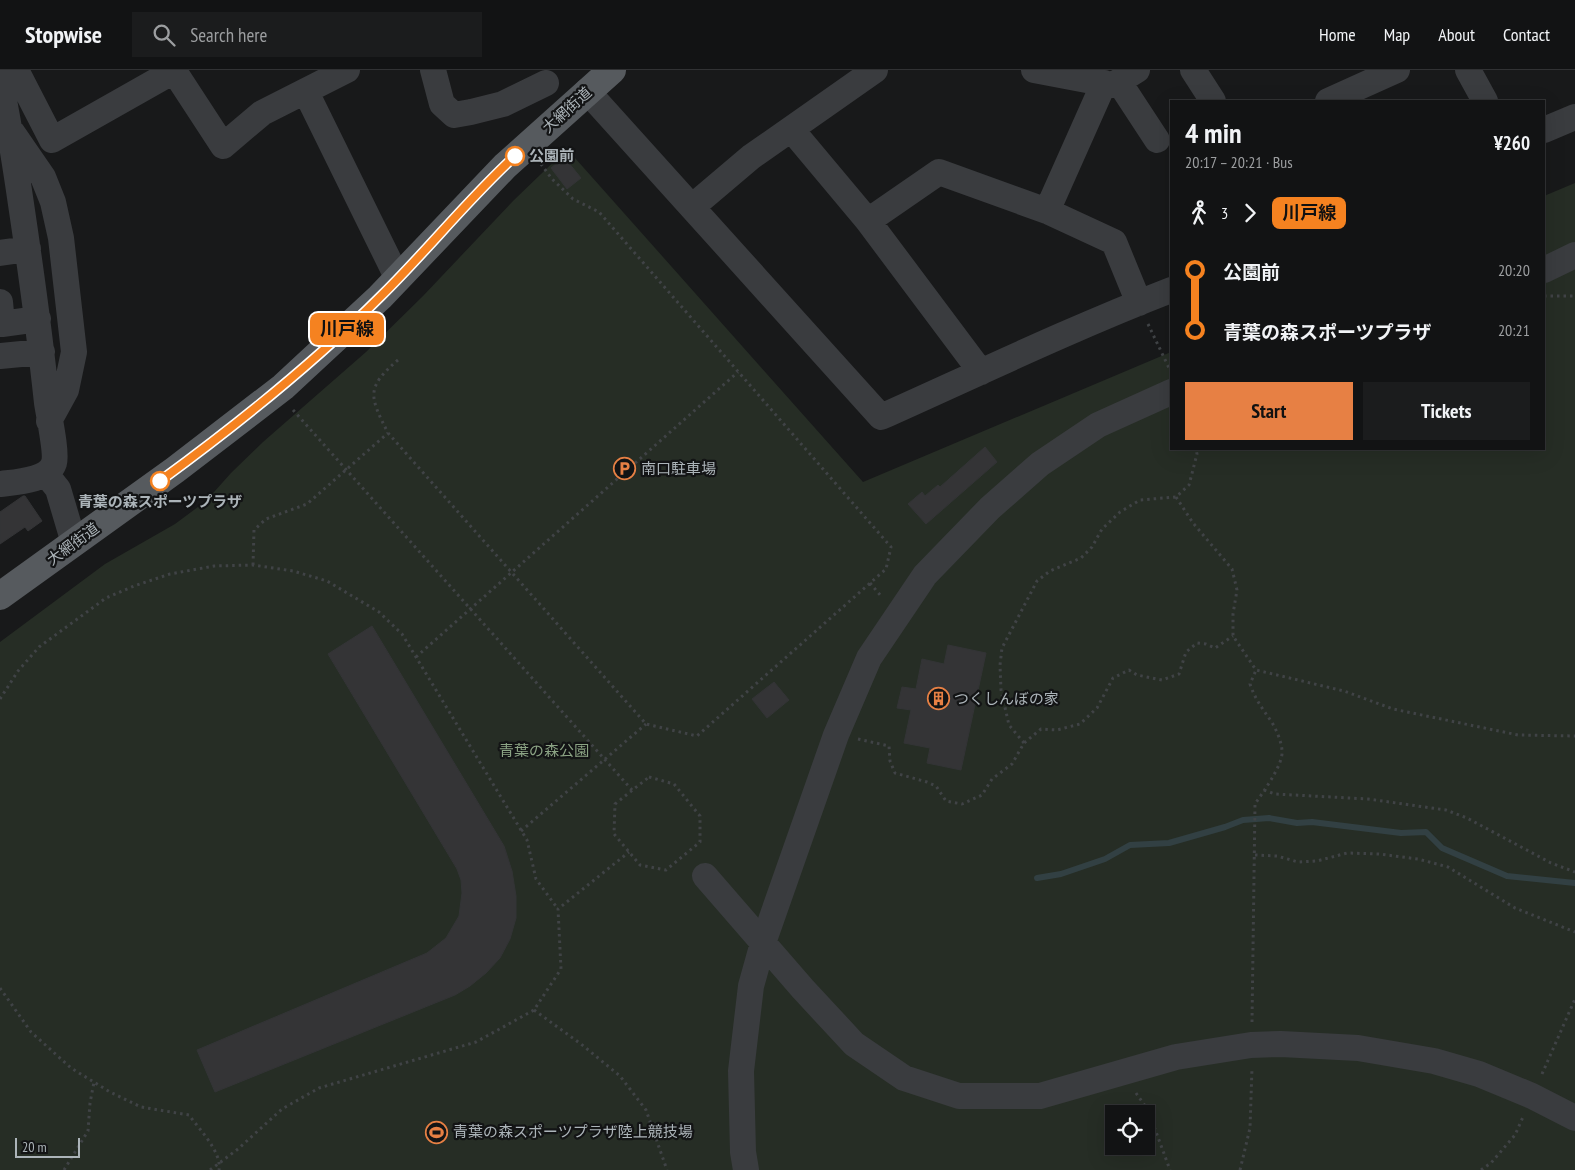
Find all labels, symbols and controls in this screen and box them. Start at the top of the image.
search box [132,12,482,57]
text: Stopwise [25,19,102,50]
icon: search [150,21,178,49]
text: Search here [190,23,267,47]
text: Home [1319,23,1356,46]
text: Map [1384,23,1410,46]
text: About [1438,23,1475,46]
text: Contact [1503,23,1550,46]
street label: 大網街道 [538,82,595,137]
text: 4 min [1185,114,1242,151]
text: ¥260 [1494,131,1530,155]
marker: 公園前 [505,146,525,166]
place label: 公園前 [529,146,574,165]
text: 20:17 – 20:21 · Bus [1185,152,1293,172]
icon: walk [1185,199,1213,227]
icon: forward [1236,199,1264,227]
text: 川戸線 [1282,201,1336,224]
text: 3 [1221,203,1228,223]
text: 公園前 [1223,260,1280,284]
text: 20:20 [1498,260,1530,280]
line badge: 川戸線 [318,313,376,345]
text: 川戸線 [320,317,374,340]
text: 青葉の森スポーツプラザ [1223,320,1432,344]
text: 20:21 [1498,320,1530,340]
button: Start [1185,382,1353,440]
button: Tickets [1363,382,1530,440]
parking icon: 南口駐車場 [613,457,637,481]
place label: 南口駐車場 [641,459,716,478]
marker: 青葉の森スポーツプラザ [150,471,170,491]
place label: 青葉の森スポーツプラザ [78,492,242,511]
street label: 大網街道 [43,518,103,569]
building icon: つくしんぼの家 [926,687,950,711]
place label: つくしんぼの家 [954,689,1059,708]
park label: 青葉の森公園 [499,741,589,760]
map controls [1105,1105,1155,1155]
button: locate [1105,1105,1155,1155]
sports icon: 青葉の森スポーツプラザ陸上競技場 [425,1120,449,1144]
place label: 青葉の森スポーツプラザ陸上競技場 [453,1122,693,1141]
scale bar [15,1135,80,1158]
text: 20 m [22,1138,47,1156]

